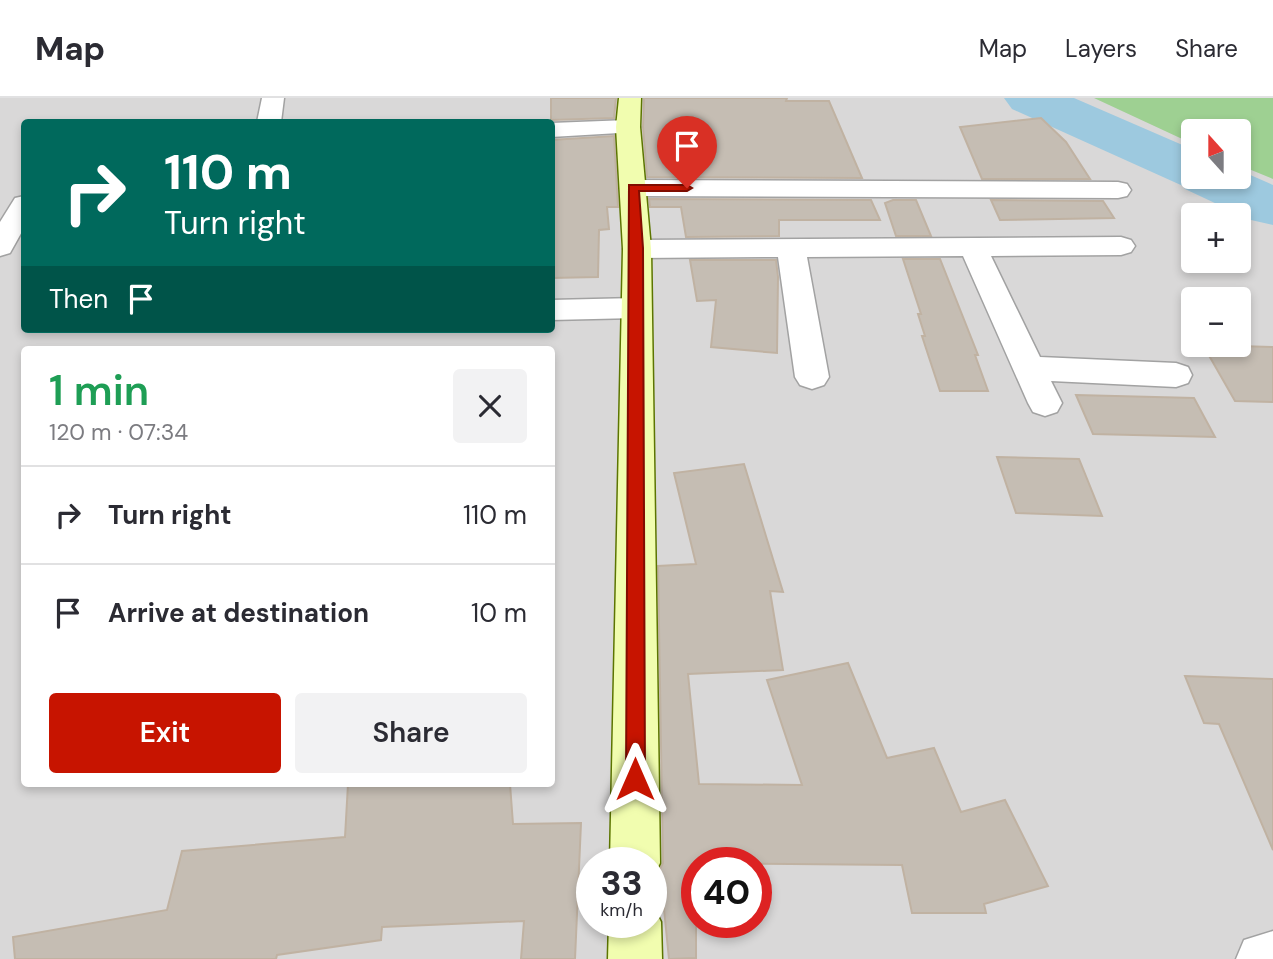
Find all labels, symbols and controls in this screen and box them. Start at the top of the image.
text: Map [35,27,105,70]
text: Map [979,33,1027,64]
text: Layers [1065,33,1137,64]
text: Share [1175,33,1238,64]
pin [657,116,717,188]
north arrow [1181,119,1251,189]
map controls [1181,119,1251,357]
icon: arrive [668,127,706,165]
text: 110 m [164,140,292,204]
icon: right [49,147,140,238]
text: Turn right [164,202,306,244]
button: + [1181,203,1251,273]
icon: arrive [122,280,160,318]
text: Then [49,282,108,316]
button: − [1181,287,1251,357]
text: 1 min [49,363,149,418]
button: close [453,369,527,443]
text: 120 m · 07:34 [49,417,188,447]
icon: right [49,496,87,534]
text: Turn right [108,498,232,532]
text: 110 m [463,498,527,532]
icon: arrive [49,594,87,632]
text: Arrive at destination [108,596,369,630]
text: 10 m [471,596,527,630]
button: Exit [49,693,281,773]
button: Share [295,693,527,773]
position arrow [598,742,672,816]
speed limit sign: 40 [681,847,772,938]
text: 33 [600,860,643,906]
text: km/h [600,898,643,922]

